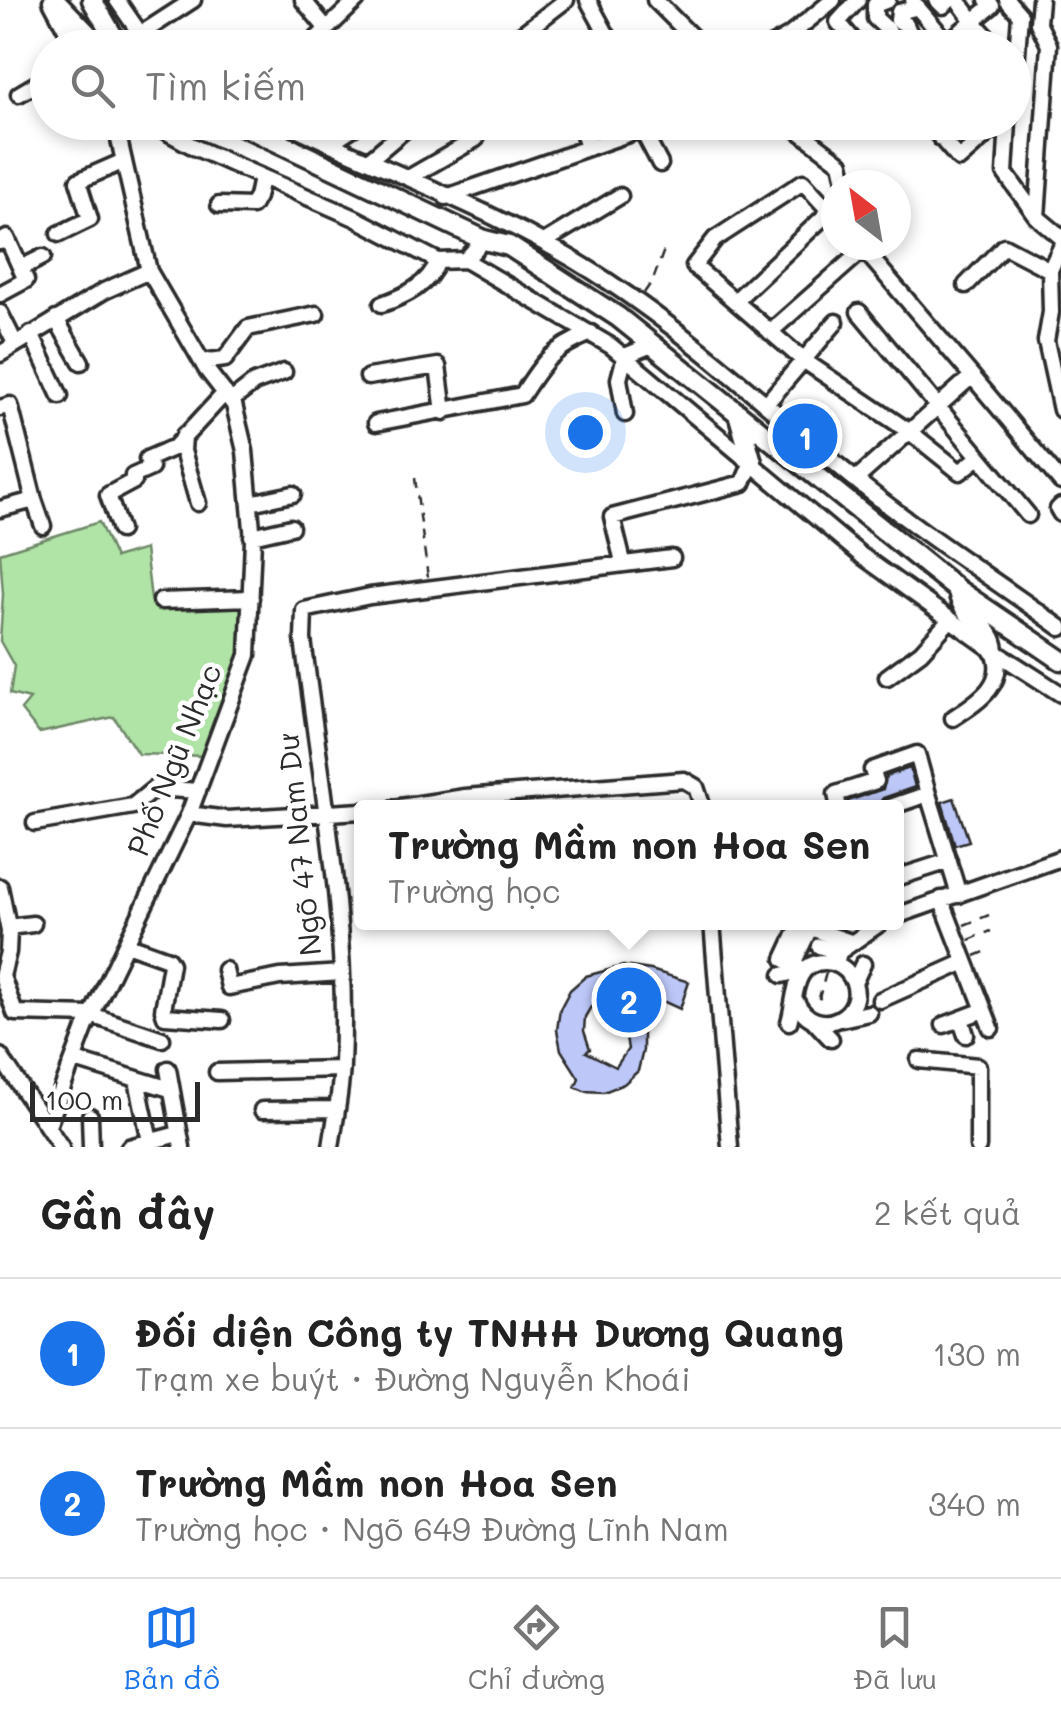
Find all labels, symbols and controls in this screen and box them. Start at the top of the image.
search box [30,30,1031,140]
icon: search [65,58,120,113]
text: Tìm kiếm [145,60,306,110]
north arrow [821,170,911,260]
pin: 1 [772,398,838,474]
your location [560,407,611,458]
street label: Phố Ngũ Nhạc [116,657,230,861]
street label: Ngõ 47 Nam Dư [266,731,330,958]
popup [354,800,904,930]
text: Trường Mầm non Hoa Sen [388,819,870,869]
text: Trường học [388,869,561,911]
pin: 2 [596,962,662,1038]
scale bar [30,1077,200,1122]
text: 100 m [45,1081,123,1117]
text: Gần đây [40,1185,215,1240]
text: 2 kết quả [874,1191,1021,1233]
text: Đối diện Công ty TNHH Dương Quang [135,1307,844,1357]
text: 1 [65,1332,80,1374]
text: 130 m [932,1332,1021,1374]
text: Trạm xe buýt · Đường Nguyễn Khoái [135,1357,690,1399]
text: Trường Mầm non Hoa Sen [135,1457,617,1507]
text: 2 [64,1482,81,1524]
text: 340 m [928,1482,1021,1524]
text: Trường học · Ngõ 649 Đường Lĩnh Nam [135,1507,729,1549]
tab: Bản đồ [124,1600,220,1696]
tab: Chỉ đường [468,1600,605,1696]
tab: Đã lưu [853,1600,937,1696]

